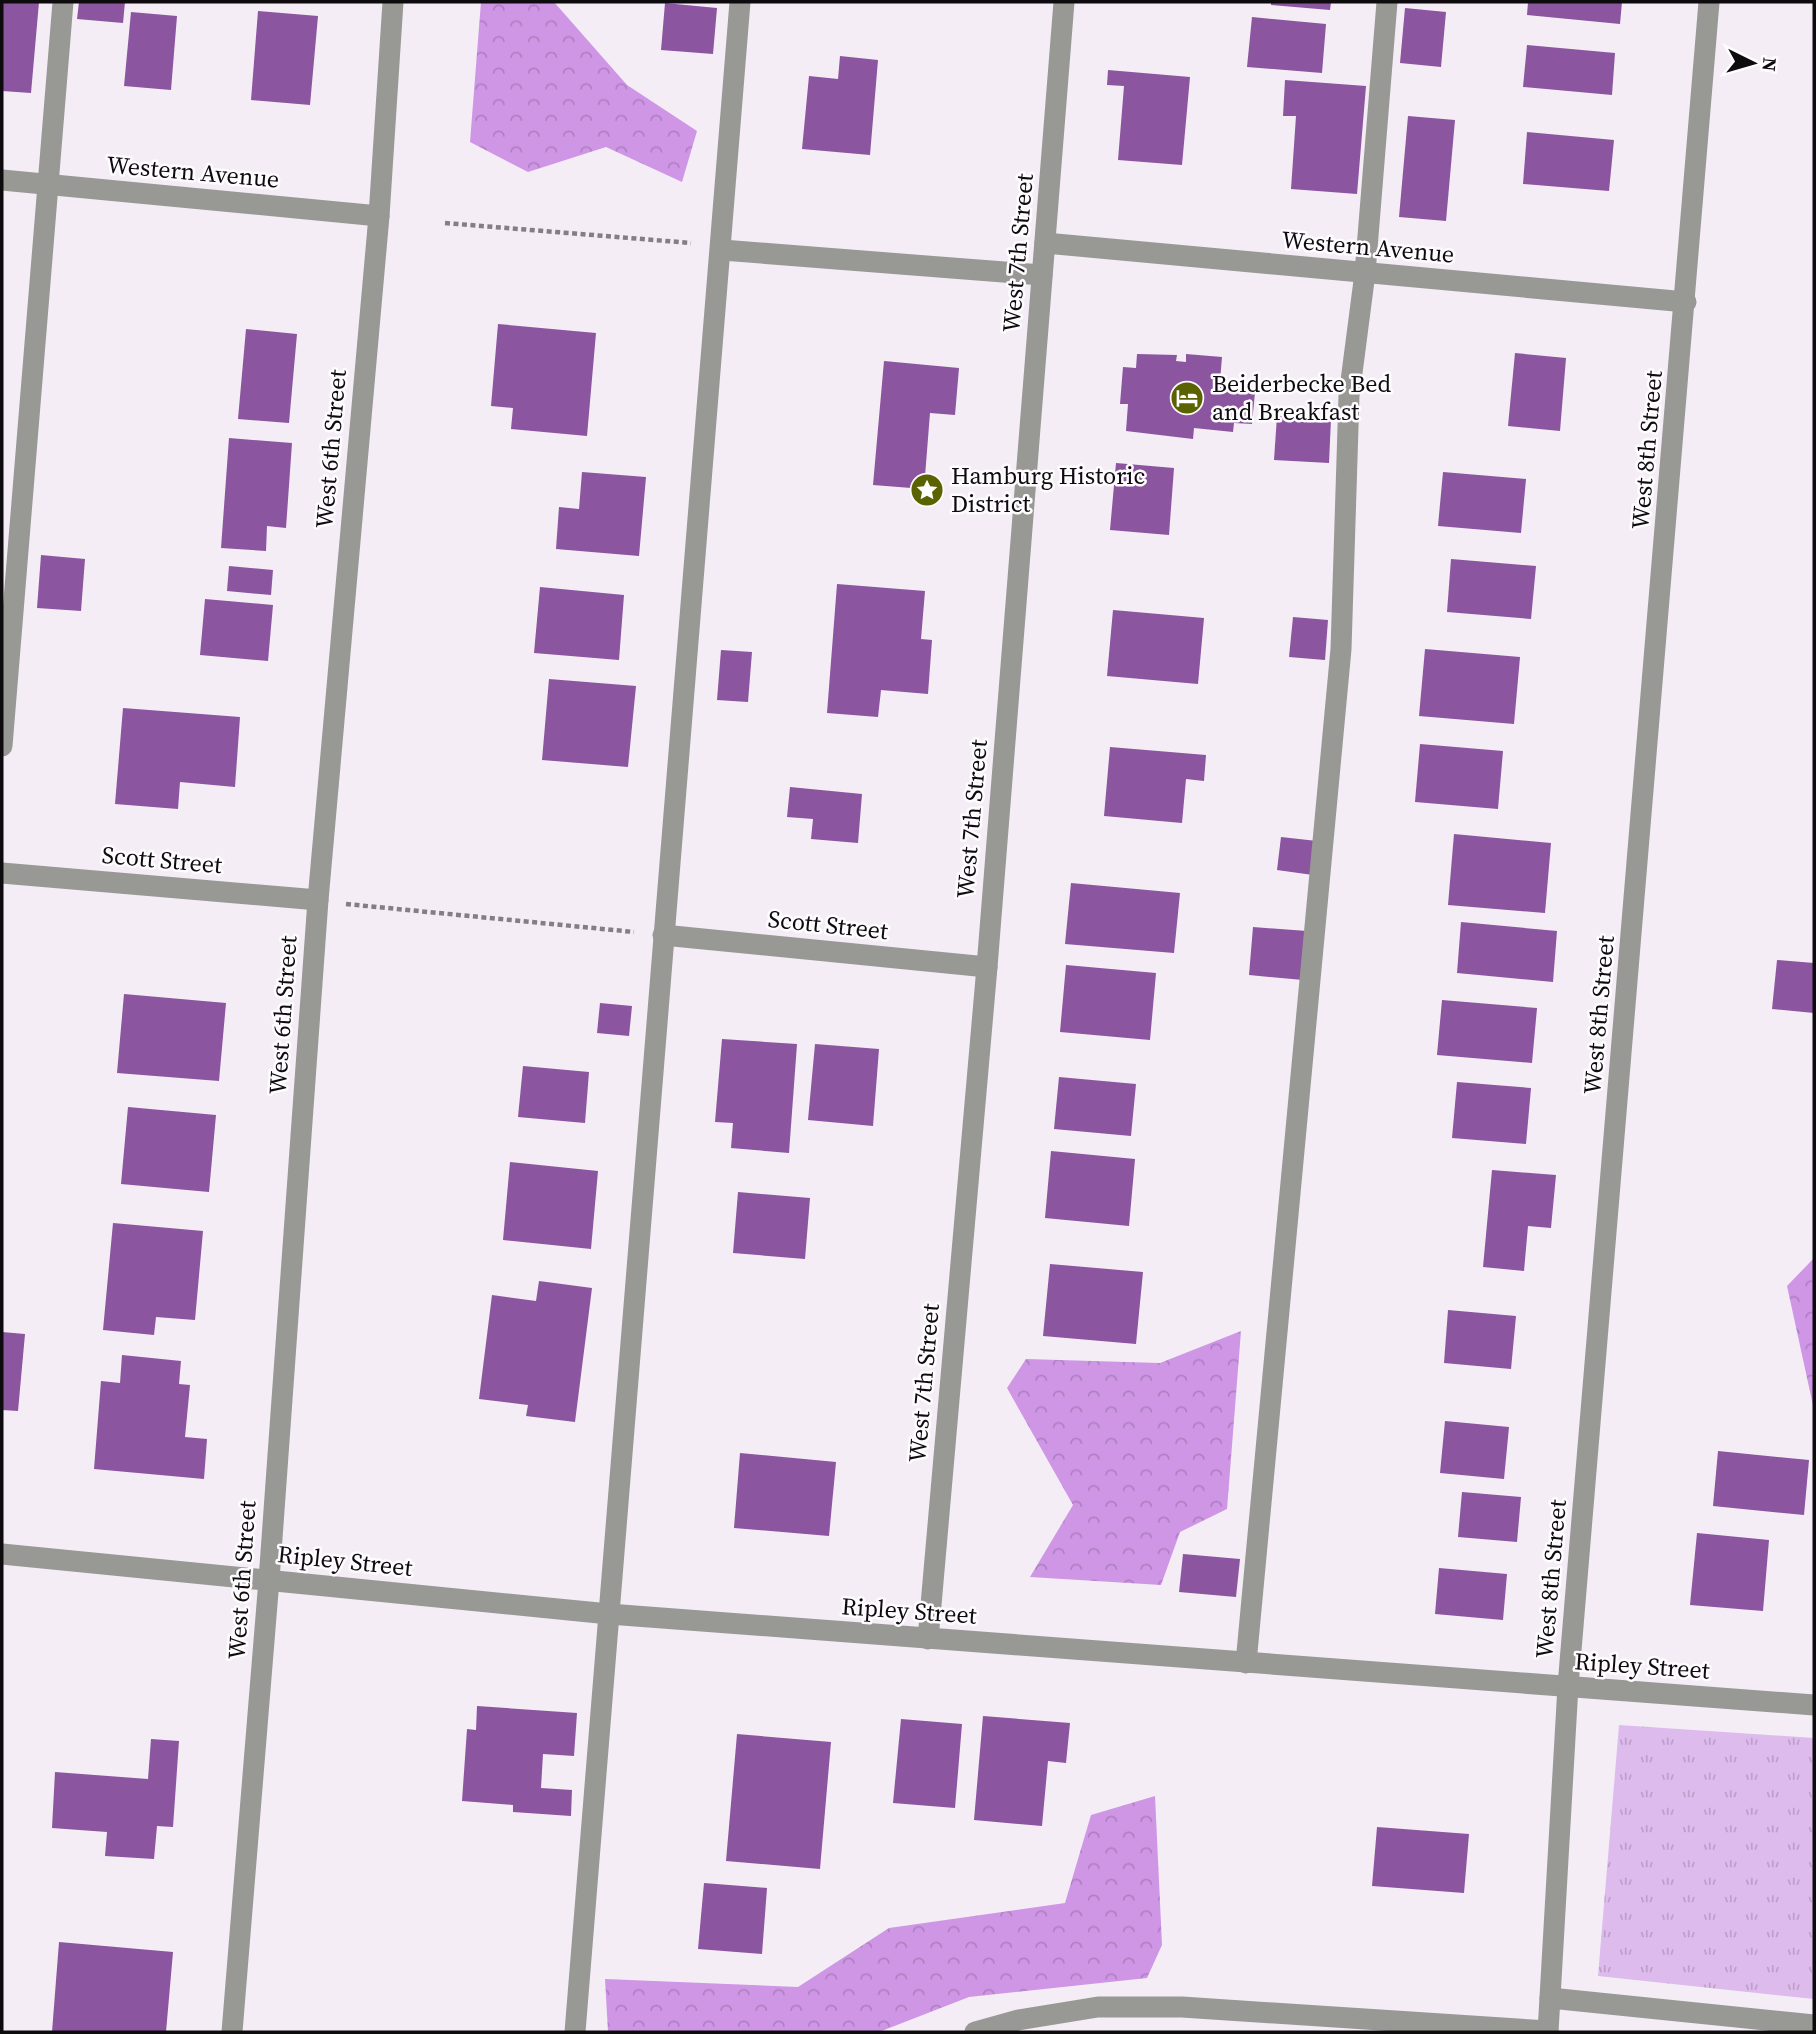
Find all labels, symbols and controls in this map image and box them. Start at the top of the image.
north arrow [1718,28,1788,98]
text: N [1756,56,1783,73]
street label: Western Avenue [105,148,281,195]
street label: West 7th Street [994,172,1041,334]
street label: Western Avenue [1280,223,1456,270]
place label: Beiderbecke Bed and Breakfast [1212,367,1392,428]
street label: West 6th Street [307,368,354,530]
street label: West 8th Street [1623,369,1670,531]
hotel icon: Beiderbecke Bed and Breakfast [1168,379,1206,417]
place label: Hamburg Historic District [951,459,1145,520]
place icon: Hamburg Historic District [908,471,946,509]
street label: West 7th Street [948,738,995,900]
street label: Scott Street [101,838,224,881]
street label: Scott Street [766,902,890,947]
street label: West 6th Street [260,934,305,1096]
street label: West 8th Street [1575,934,1622,1096]
street label: West 7th Street [900,1302,947,1464]
street label: West 8th Street [1527,1498,1574,1660]
street label: West 6th Street [219,1499,264,1661]
street label: Ripley Street [276,1537,414,1584]
street label: Ripley Street [840,1589,978,1632]
street label: Ripley Street [1573,1644,1711,1687]

